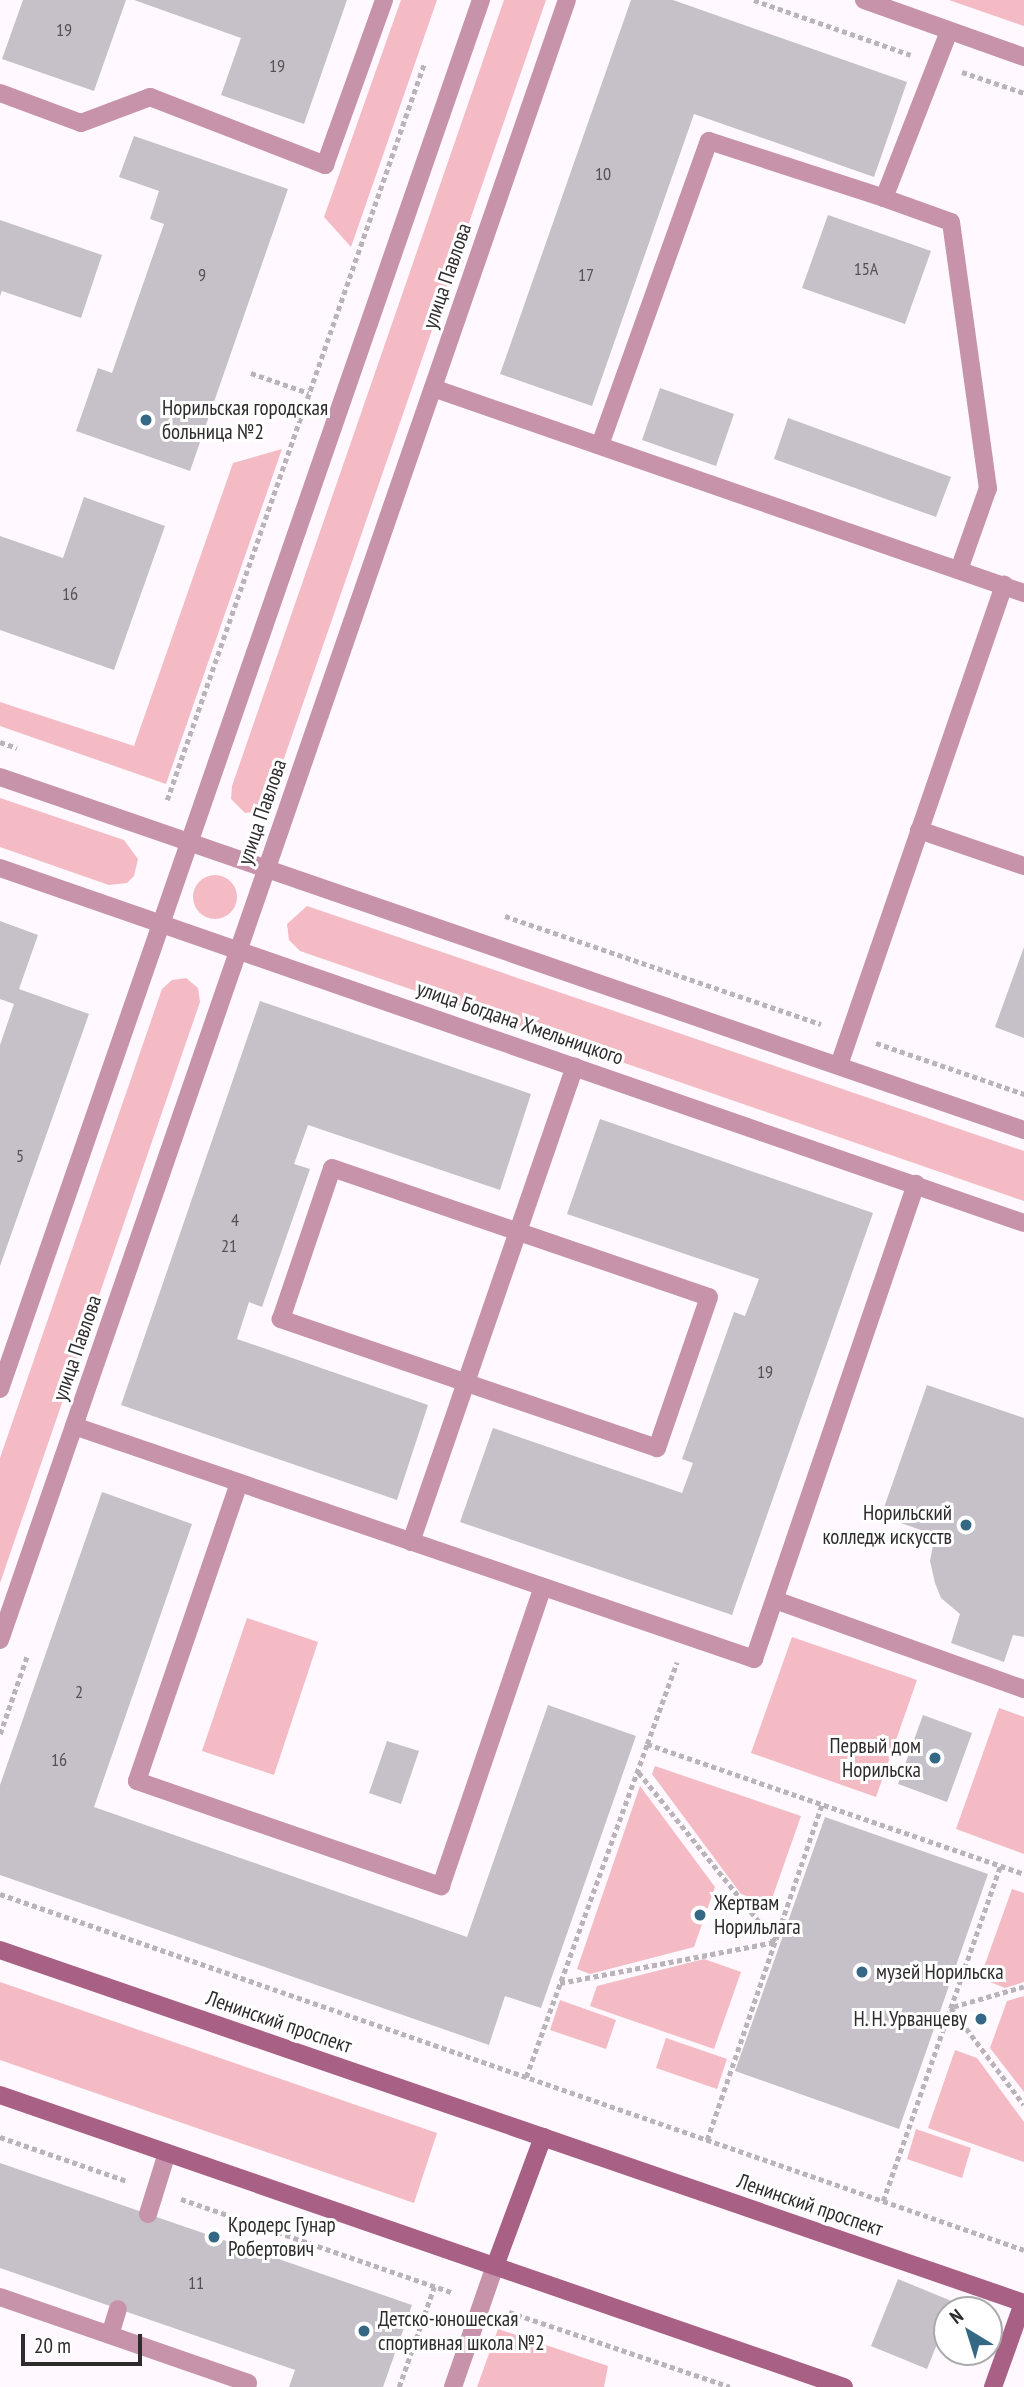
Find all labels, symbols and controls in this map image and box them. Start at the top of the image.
house number: 19 [56,19,72,41]
house number: 19 [269,55,285,77]
house number: 10 [595,163,611,185]
street label: улица Павлова [417,220,477,332]
house number: 15А [854,258,878,280]
house number: 9 [198,264,206,286]
house number: 17 [578,264,594,286]
place label: Норильская городская больница №2 [162,395,328,445]
marker: Норильская городская больница №2 [136,410,156,430]
house number: 16 [62,583,78,605]
street label: улица Павлова [232,756,292,868]
street label: улица Богдана Хмельницкого [413,976,627,1070]
house number: 5 [16,1145,24,1167]
house number: 4 [231,1209,239,1231]
house number: 21 [221,1235,237,1257]
street label: улица Павлова [47,1292,107,1404]
house number: 19 [757,1361,773,1383]
place label: Норильский колледж искусств [822,1500,952,1550]
marker: Норильский колледж искусств [958,1517,974,1533]
house number: 2 [75,1681,83,1703]
place label: Первый дом Норильска [829,1733,921,1783]
house number: 16 [51,1749,67,1771]
marker: Первый дом Норильска [927,1750,943,1766]
place label: Жертвам Норильлага [714,1890,801,1940]
marker: Жертвам Норильлага [692,1907,708,1923]
place label: музей Норильска [876,1959,1004,1985]
marker: музей Норильска [854,1964,870,1980]
street label: Ленинский проспект [203,1985,355,2059]
place label: Н. Н. Урванцеву [850,2006,967,2032]
marker: Н. Н. Урванцеву [973,2011,989,2027]
street label: Ленинский проспект [734,2168,886,2242]
place label: Кродерс Гунар Робертович [228,2212,336,2262]
marker: Кродерс Гунар Робертович [206,2229,222,2245]
house number: 11 [188,2272,204,2294]
north arrow [933,2296,1003,2366]
text: N [945,2303,968,2329]
place label: Детско-юношеская спортивная школа №2 [378,2306,545,2356]
scale bar [24,2320,145,2364]
marker: Детско-юношеская спортивная школа №2 [356,2323,372,2339]
text: 20 m [34,2332,71,2359]

